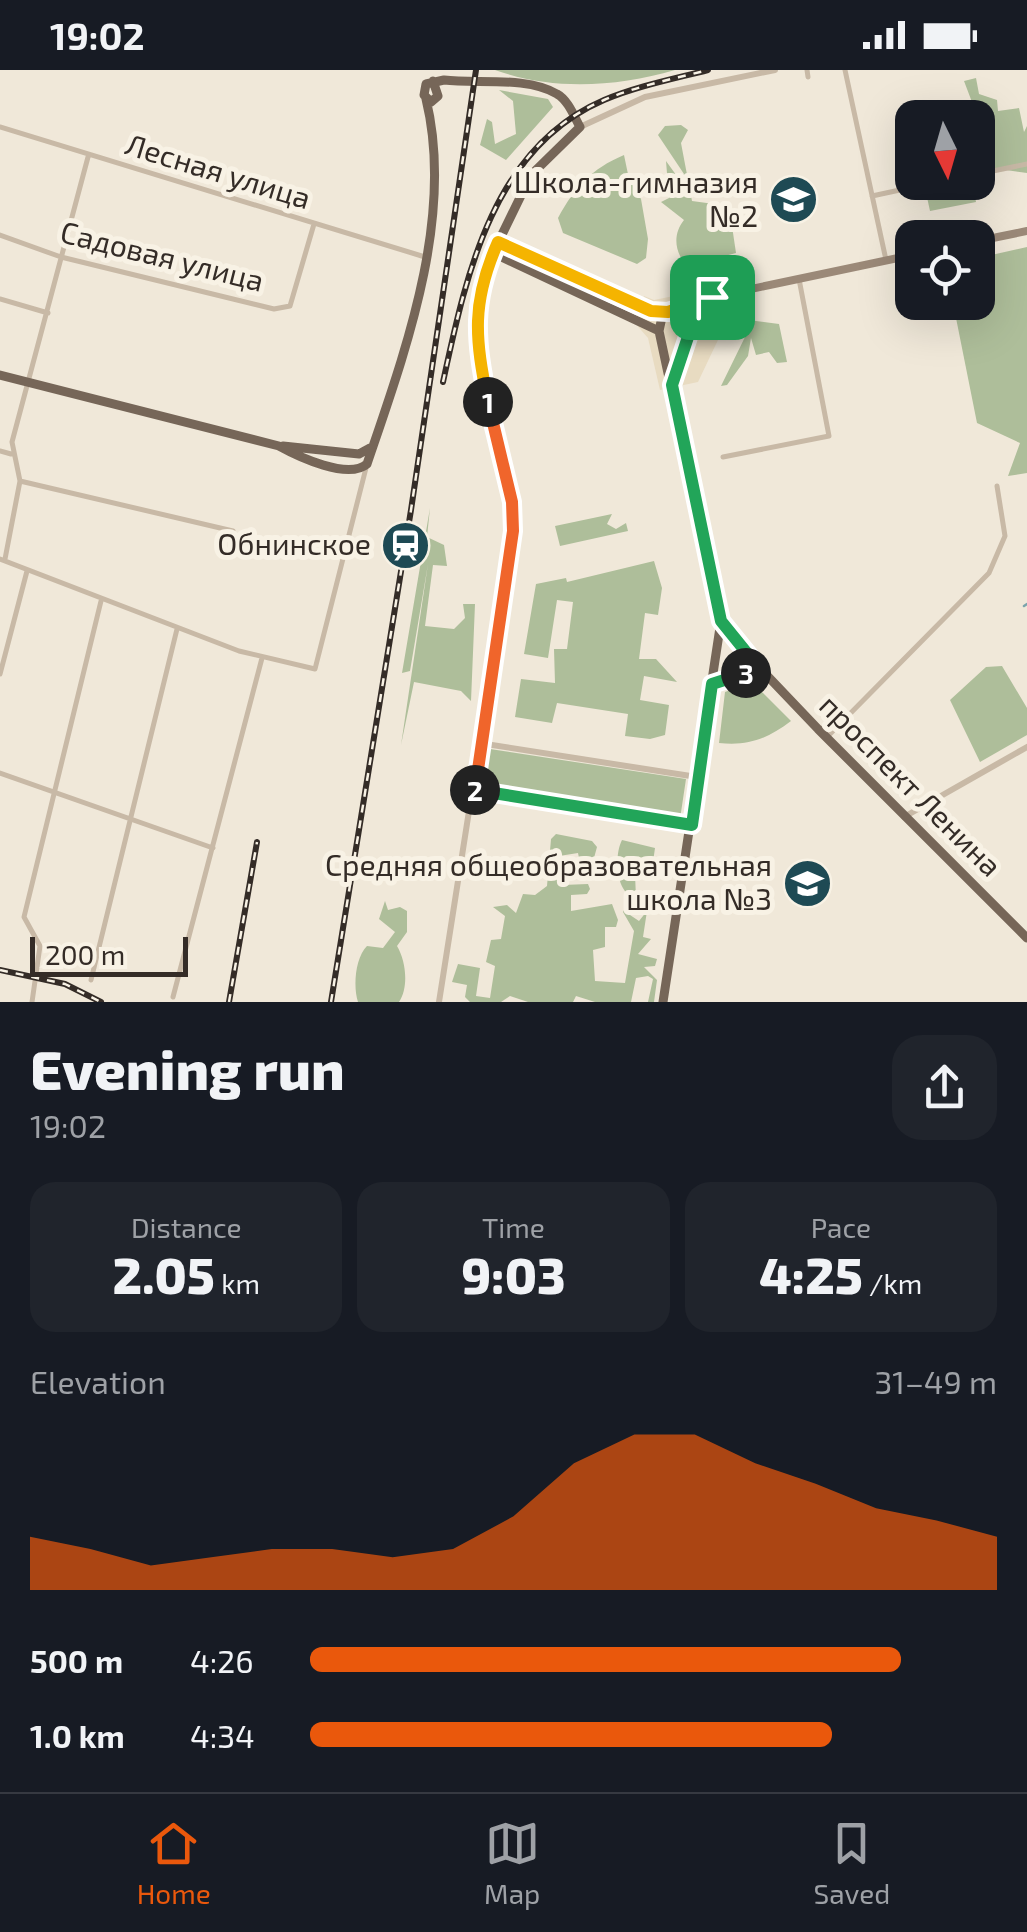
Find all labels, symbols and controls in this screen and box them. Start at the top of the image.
text: 19:02 [50,12,145,58]
north arrow [895,100,995,200]
map controls [895,100,995,320]
street label: Лесная улица [122,125,315,216]
place label: Школа-гимназия №2 [514,163,758,233]
school or university icon: Школа-гимназия №2 [767,174,819,226]
street label: Садовая улица [57,212,268,299]
button: locate [895,220,995,320]
pin [670,255,755,340]
icon: arrive [685,270,740,325]
pin: 1 [463,377,513,427]
text: 1 [482,385,494,419]
station icon: Обнинское [380,519,432,571]
place label: Обнинское [217,525,371,561]
pin: 3 [721,648,771,698]
text: 3 [738,656,754,690]
street label: проспект Ленина [813,686,1010,883]
pin: 2 [450,765,500,815]
text: 2 [467,773,483,807]
place label: Средняя общеобразовательная школа №3 [325,846,772,916]
school or university icon: Средняя общеобразовательная школа №3 [781,857,833,909]
scale bar [30,932,188,976]
text: 200 m [45,937,125,971]
text: Evening run [30,1035,345,1101]
button: share [892,1035,997,1140]
text: 19:02 [30,1106,106,1144]
text: Distance [131,1210,241,1244]
text: Time [482,1210,545,1244]
text: Pace [811,1210,871,1244]
text: 2.05 [112,1244,215,1304]
text: 9:03 [461,1244,566,1304]
text: 4:25 [759,1244,863,1304]
text: km [215,1266,260,1300]
text: /km [863,1266,922,1300]
text: Elevation [30,1362,166,1400]
text: 31–49 m [874,1362,997,1400]
text: 500 m [30,1641,123,1679]
text: 4:26 [190,1641,254,1679]
text: 1.0 km [30,1716,125,1754]
text: 4:34 [190,1716,255,1754]
tab: Home [137,1816,211,1910]
tab: Map [484,1816,540,1910]
tab: Saved [814,1816,890,1910]

